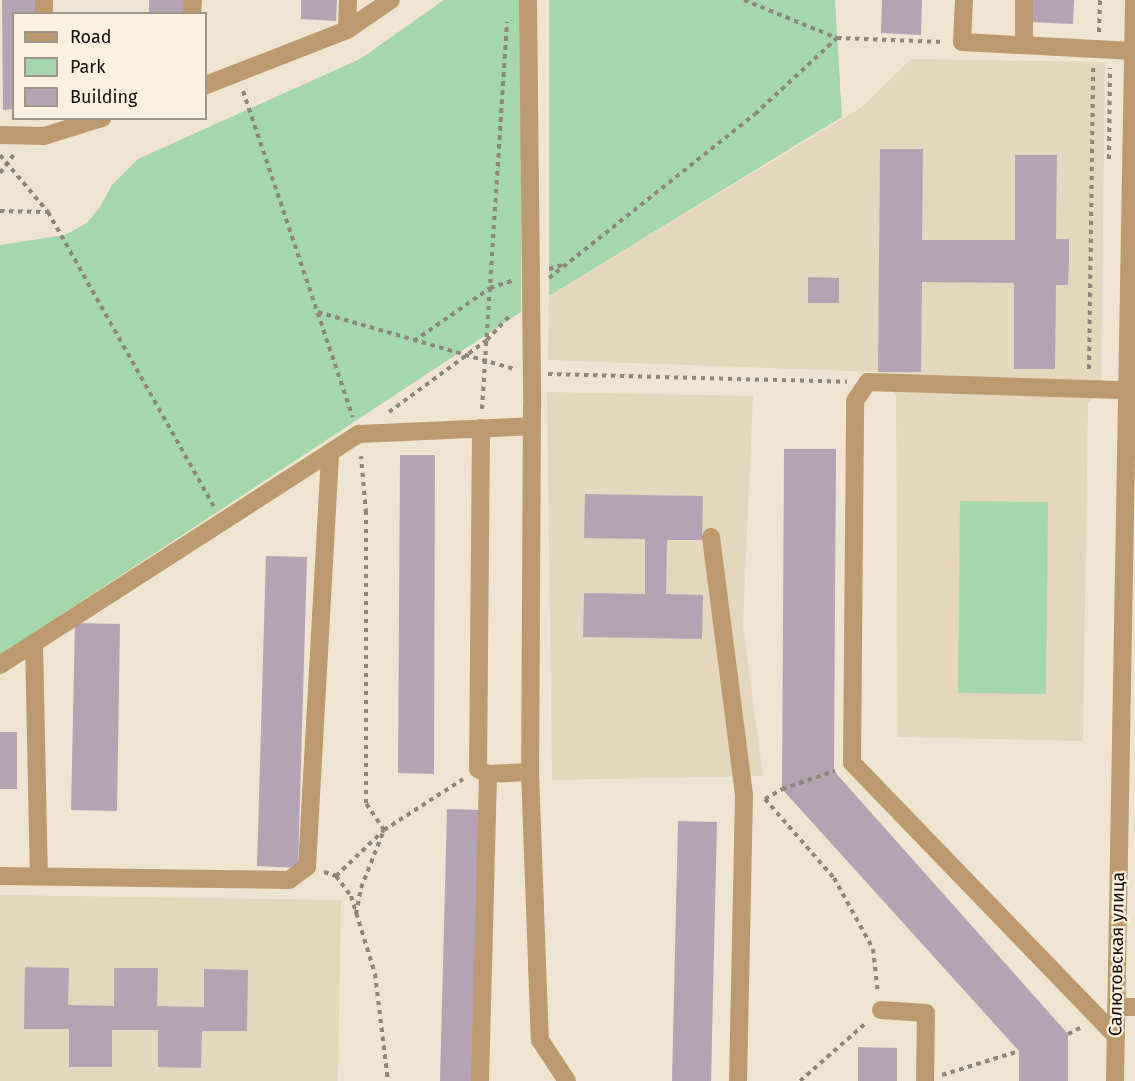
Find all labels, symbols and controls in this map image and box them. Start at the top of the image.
legend [12,12,207,120]
text: Road [70,26,112,48]
text: Park [70,56,105,78]
text: Building [70,86,137,108]
street label: Салютовская улица [1105,872,1129,1036]

